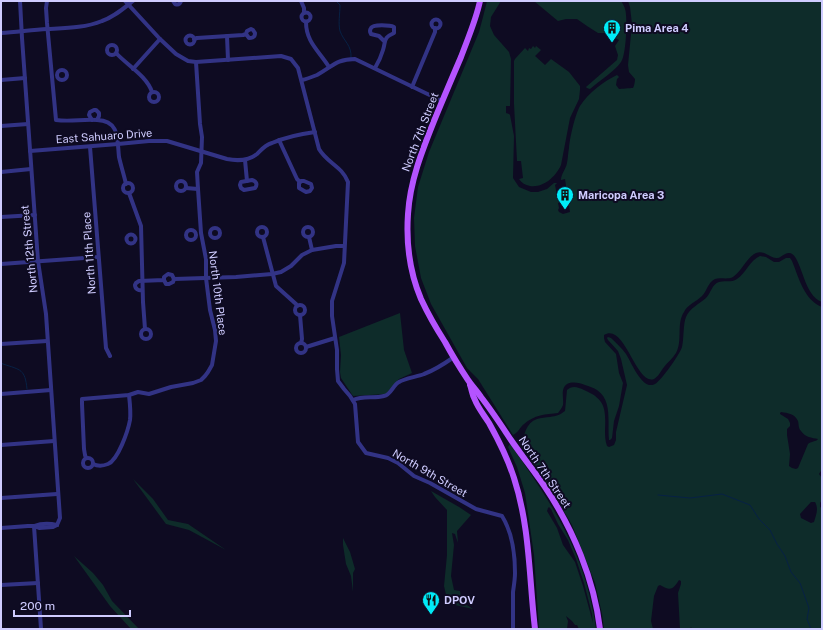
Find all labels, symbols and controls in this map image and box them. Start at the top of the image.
building icon: Pima Area 4 [602,18,622,43]
place label: Pima Area 4 [625,22,688,34]
street label: North 7th Street [399,91,441,173]
street label: East Sahuaro Drive [55,127,153,145]
building icon: Maricopa Area 3 [555,185,575,210]
place label: Maricopa Area 3 [578,189,664,201]
street label: North 12th Street [18,204,40,294]
street label: North 11th Place [80,211,98,295]
street label: North 10th Place [207,250,229,336]
street label: North 7th Street [517,434,573,510]
street label: North 9th Street [391,447,469,499]
restaurant icon: DPOV [421,590,441,615]
scale bar [14,592,130,618]
place label: DPOV [444,594,475,606]
text: 200 m [20,599,55,613]

